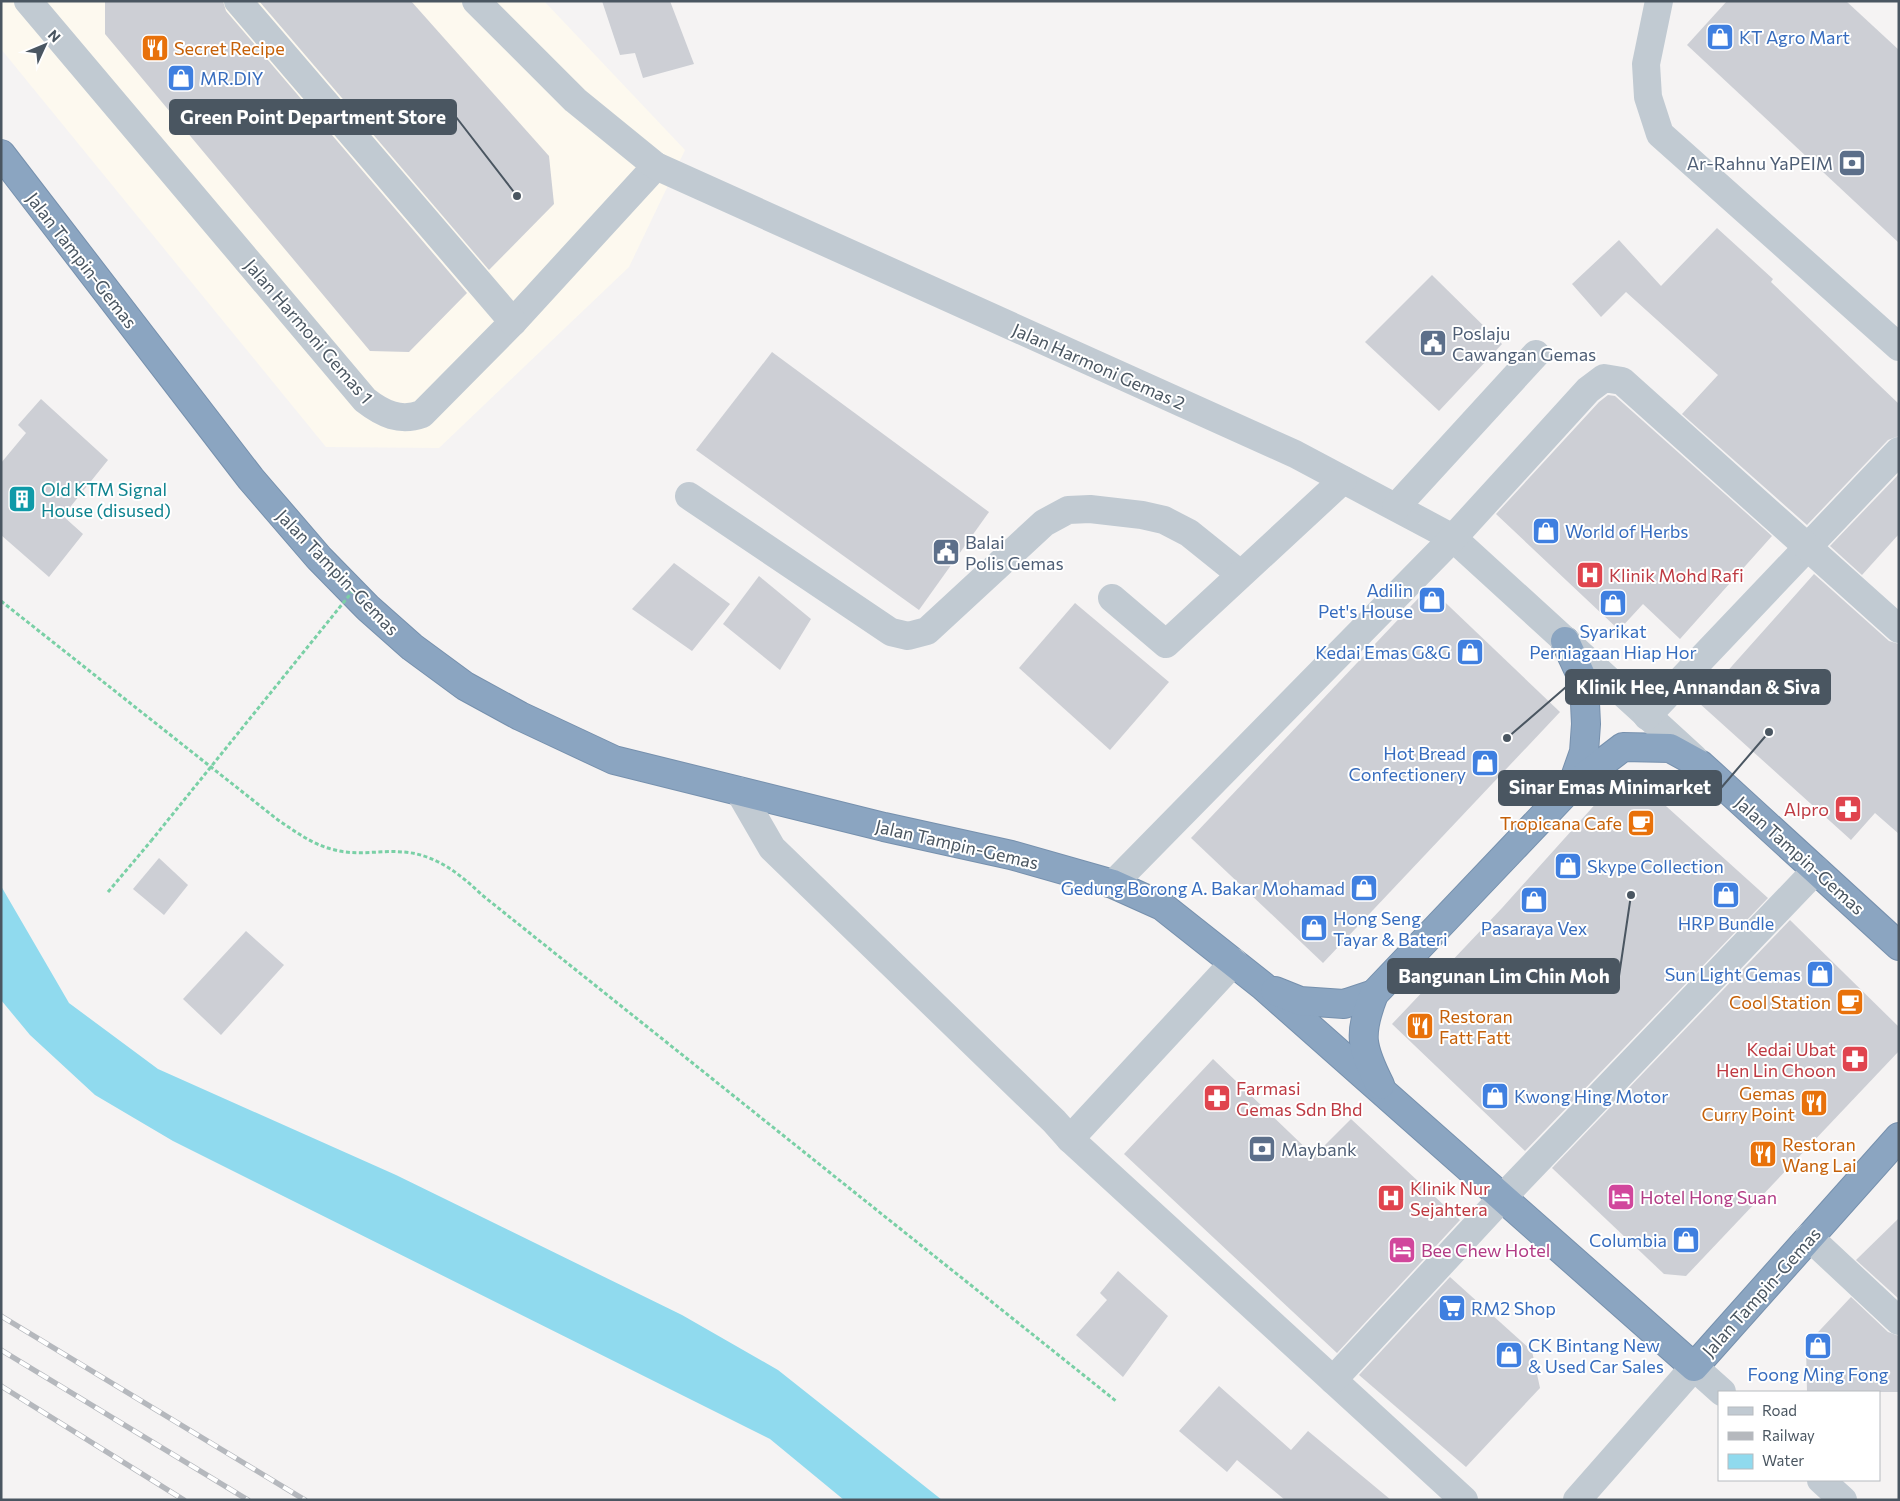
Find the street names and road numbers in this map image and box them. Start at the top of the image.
street label: Jalan Tampin-Gemas [22,188,142,332]
street label: Jalan Harmoni Gemas 1 [240,254,378,408]
street label: Jalan Harmoni Gemas 2 [1009,318,1189,414]
street label: Jalan Tampin-Gemas [272,504,404,640]
street label: Jalan Tampin-Gemas [1731,791,1869,919]
street label: Jalan Tampin-Gemas [873,815,1041,873]
street label: Jalan Tampin-Gemas [1697,1223,1825,1361]

